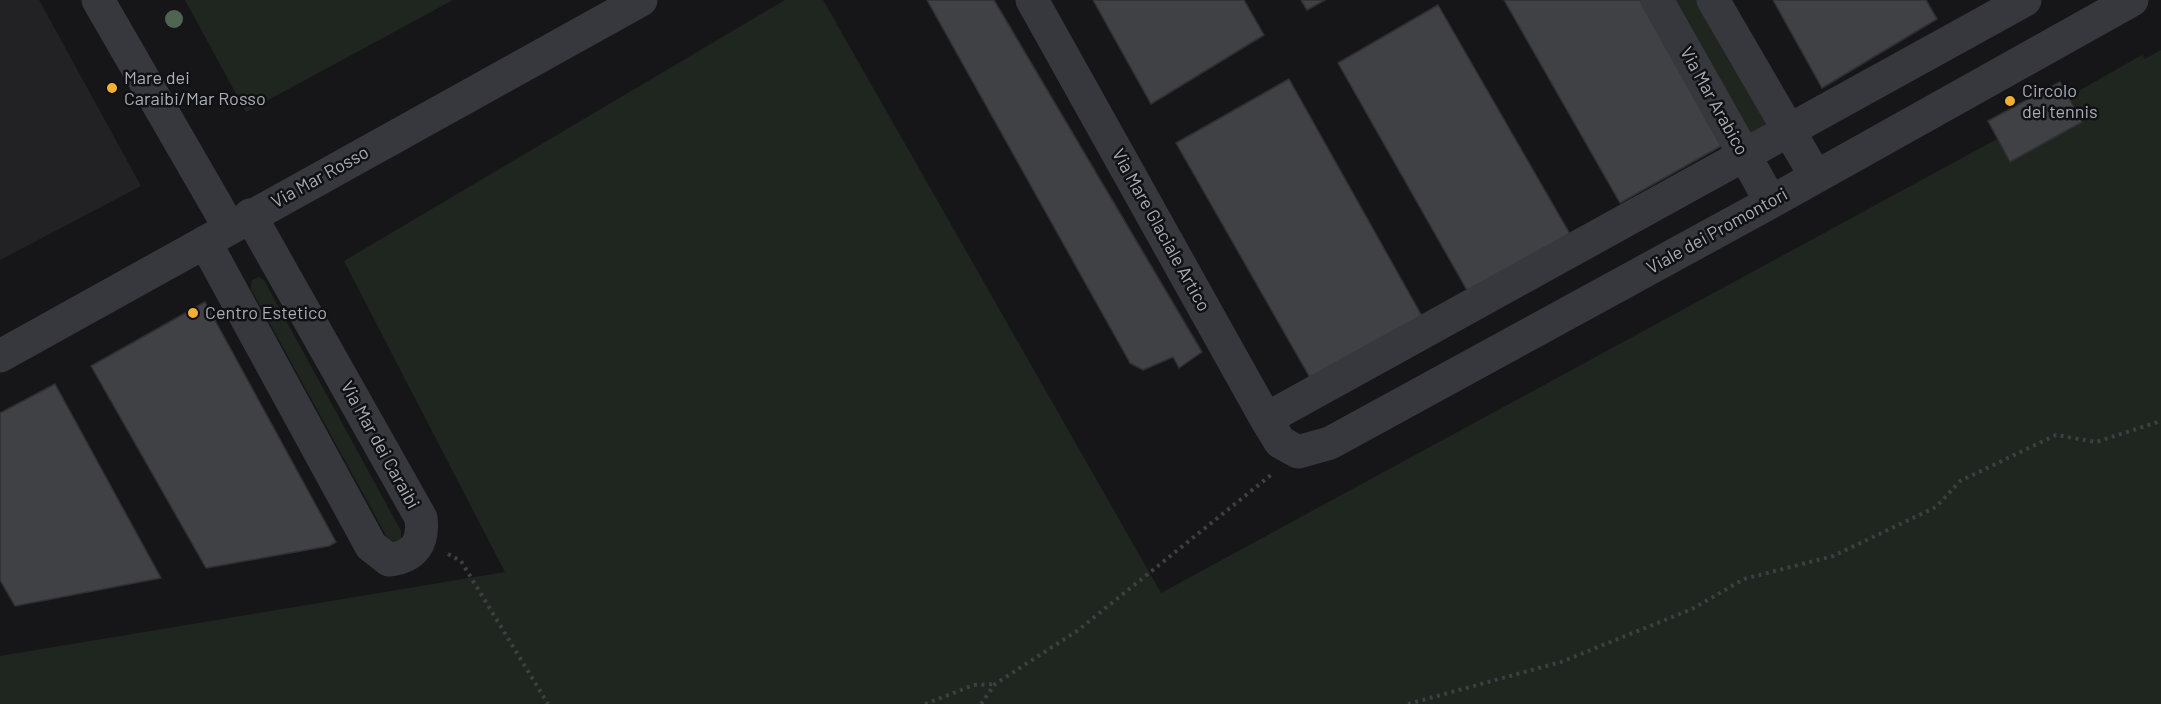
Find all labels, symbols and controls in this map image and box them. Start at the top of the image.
street label: Via Mar Arabico [1675,43,1753,159]
place label: Mare dei Caraibi/Mar Rosso [124,67,266,110]
place label: Circolo del tennis [2022,80,2098,122]
marker: Mare dei Caraibi/Mar Rosso [105,81,119,95]
marker: Circolo del tennis [2003,94,2017,108]
street label: Via Mar Rosso [268,141,372,213]
street label: Via Mare Glaciale Artico [1107,145,1215,315]
street label: Viale dei Promontori [1643,183,1791,279]
place label: Centro Estetico [205,302,327,324]
marker: Centro Estetico [186,306,200,320]
street label: Via Mar dei Caraibi [336,377,424,513]

